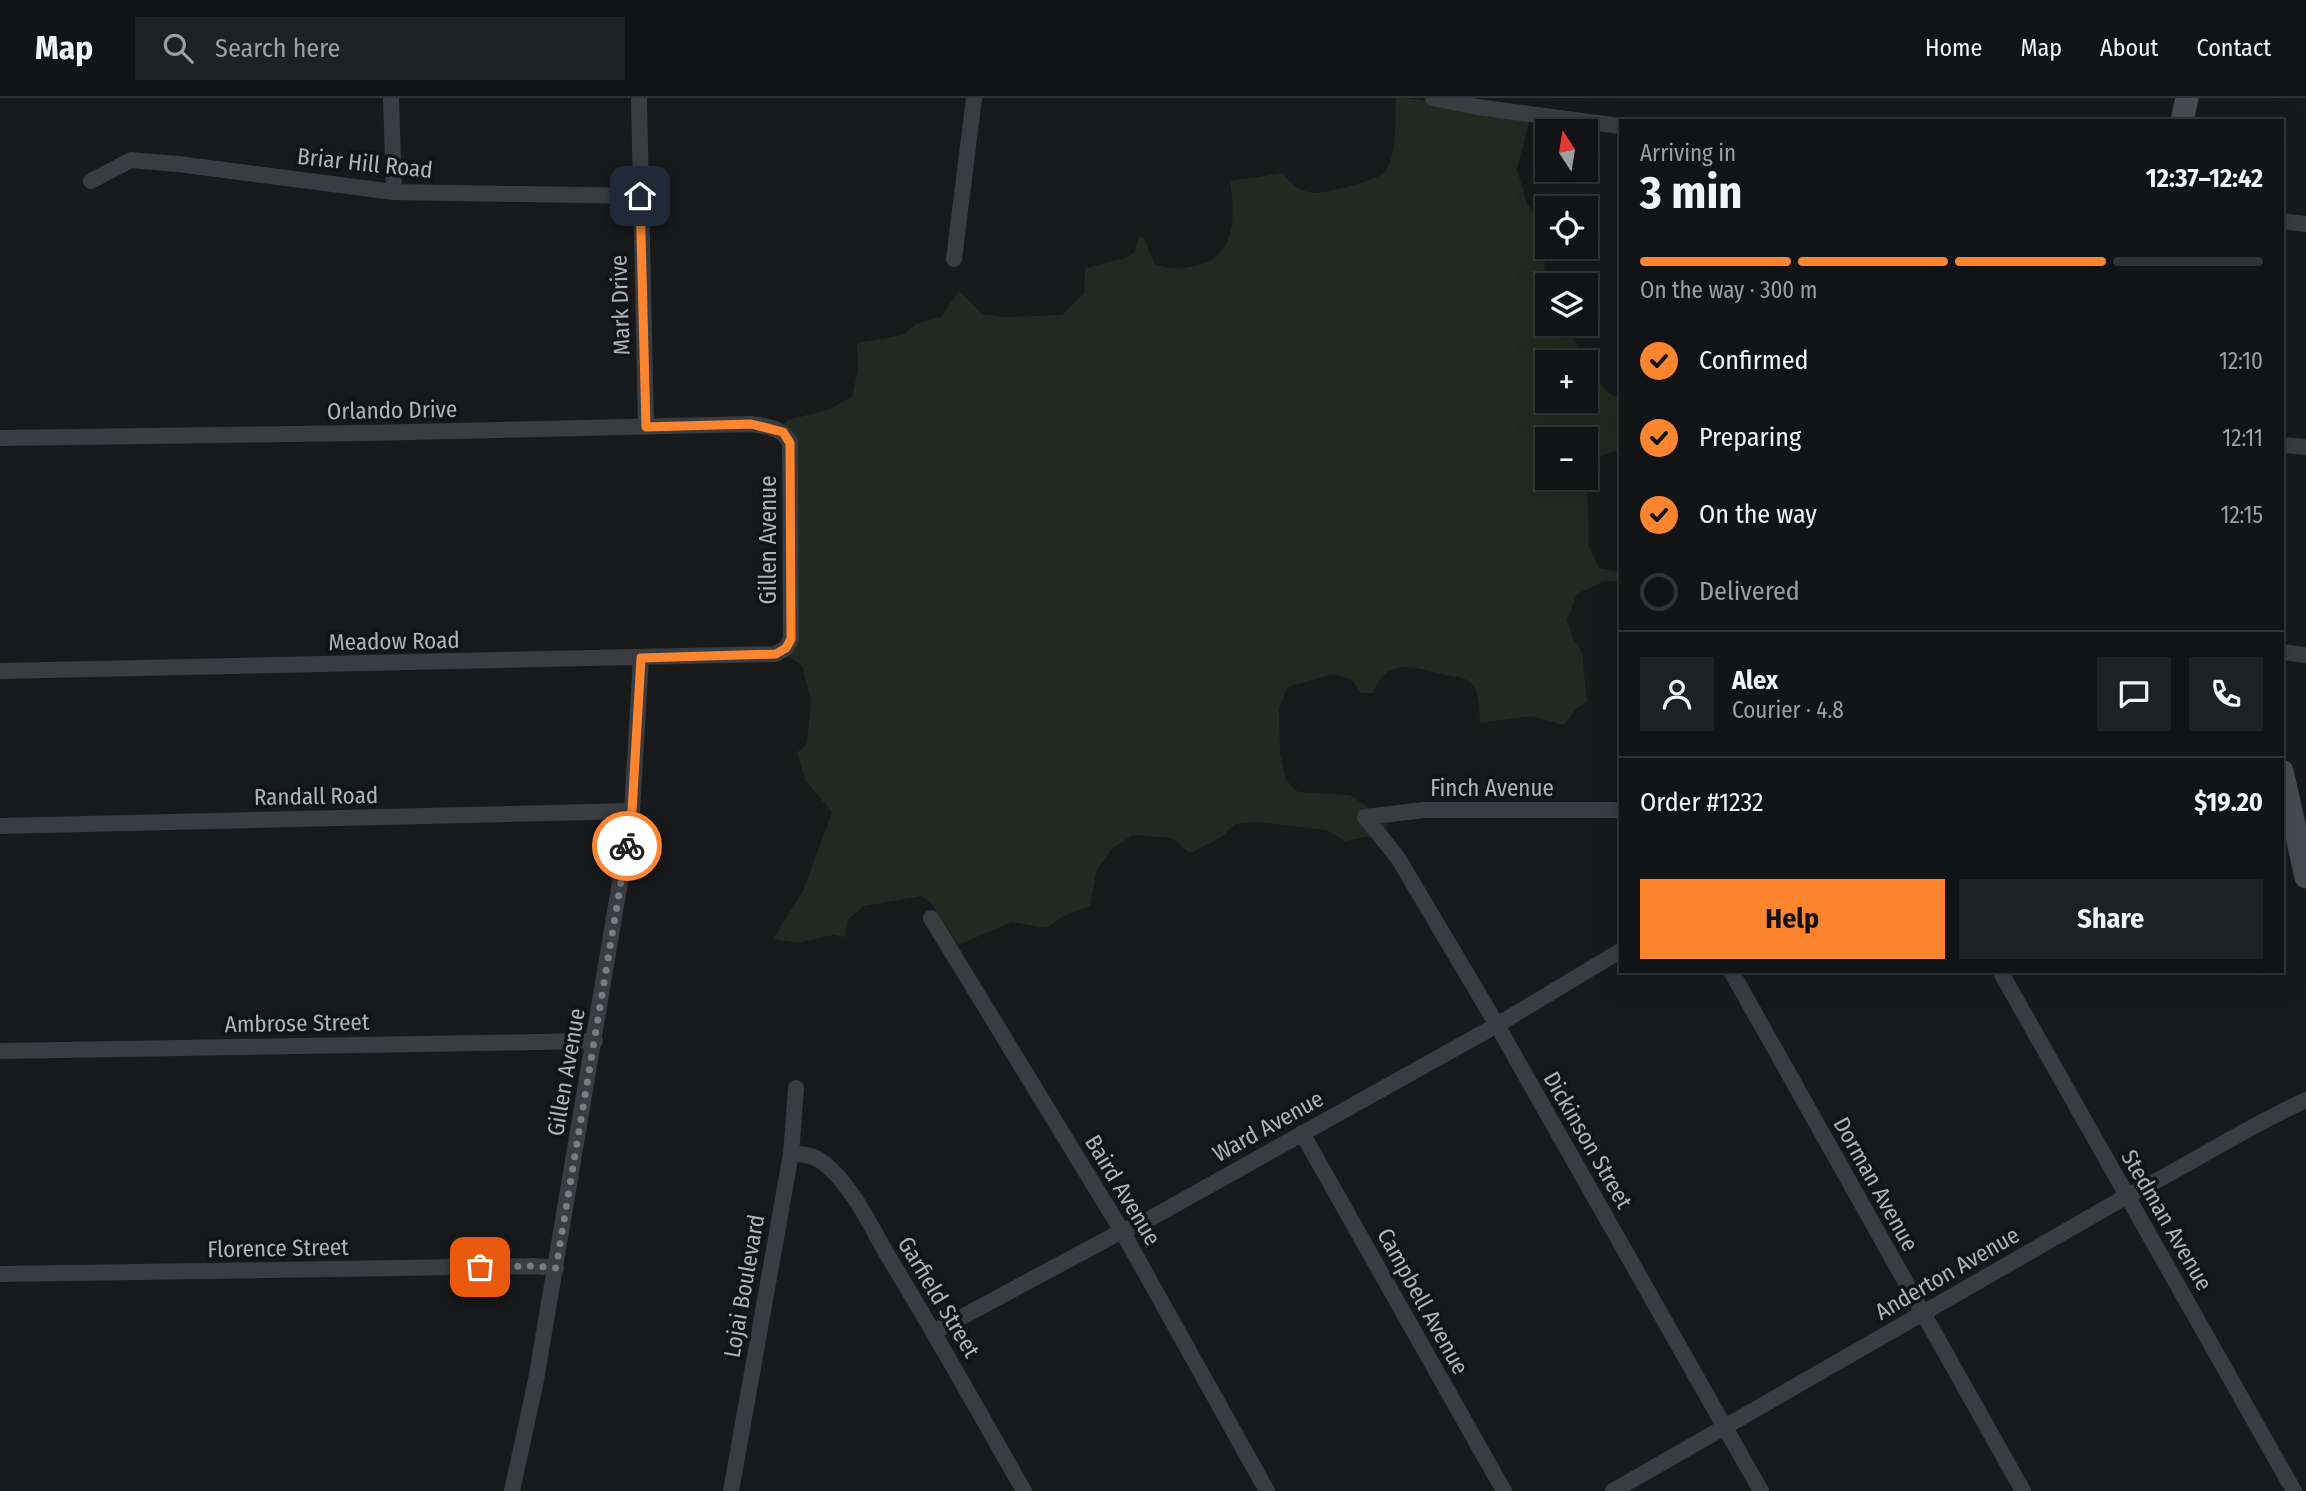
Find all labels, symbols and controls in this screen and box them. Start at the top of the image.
search box [135,17,625,80]
text: Map [35,28,93,68]
icon: search [159,29,197,67]
text: Search here [215,33,340,64]
text: Home [1925,34,1982,62]
text: Map [2020,34,2062,62]
text: About [2100,34,2158,62]
text: Contact [2196,34,2271,62]
north arrow [1535,119,1598,182]
map controls [1535,119,1598,490]
text: Arriving in [1640,139,1736,167]
street label: Briar Hill Road [296,142,434,184]
text: 12:37–12:42 [2146,163,2263,194]
text: 3 min [1640,165,1742,220]
pin [610,166,670,226]
icon: home [621,177,659,215]
button: locate [1535,196,1598,259]
street label: Mark Drive [604,254,636,356]
button: layers [1535,273,1598,336]
text: On the way · 300 m [1640,276,1817,304]
icon: check [1640,342,1678,380]
text: Confirmed [1699,345,1809,376]
text: 12:10 [2219,347,2263,375]
button: + [1535,350,1598,413]
street label: Orlando Drive [327,395,457,425]
icon: check [1640,419,1678,457]
text: Preparing [1699,422,1801,453]
text: 12:11 [2222,424,2263,452]
button: − [1535,427,1598,490]
street label: Gillen Avenue [754,475,782,605]
icon: check [1640,496,1678,534]
text: On the way [1699,499,1817,530]
text: 12:15 [2220,501,2263,529]
text: Delivered [1699,576,1800,607]
street label: Meadow Road [328,626,460,656]
button: person [1640,657,1714,731]
button: chat [2097,657,2171,731]
button: phone [2189,657,2263,731]
text: Alex [1732,665,1778,696]
text: Courier · 4.8 [1732,696,1844,724]
street label: Finch Avenue [1430,774,1554,802]
street label: Randall Road [254,781,378,811]
text: Order #1232 [1640,787,1763,818]
text: $19.20 [2194,787,2263,818]
courier [592,811,662,881]
icon: bike [608,827,646,865]
button: Help [1640,879,1945,959]
button: Share [1959,879,2263,959]
street label: Gillen Avenue [541,1006,591,1138]
street label: Ambrose Street [224,1008,370,1038]
street label: Dickinson Street [1537,1066,1639,1214]
street label: Ward Avenue [1208,1084,1328,1168]
street label: Dorman Avenue [1828,1112,1924,1256]
street label: Baird Avenue [1079,1130,1167,1250]
street label: Stedman Avenue [2115,1145,2219,1295]
street label: Lojai Boulevard [718,1212,770,1360]
street label: Anderton Avenue [1870,1220,2024,1326]
street label: Campbell Avenue [1371,1223,1475,1379]
street label: Garfield Street [892,1231,986,1363]
street label: Florence Street [207,1233,349,1263]
pin [450,1237,510,1297]
icon: bag [461,1248,499,1286]

